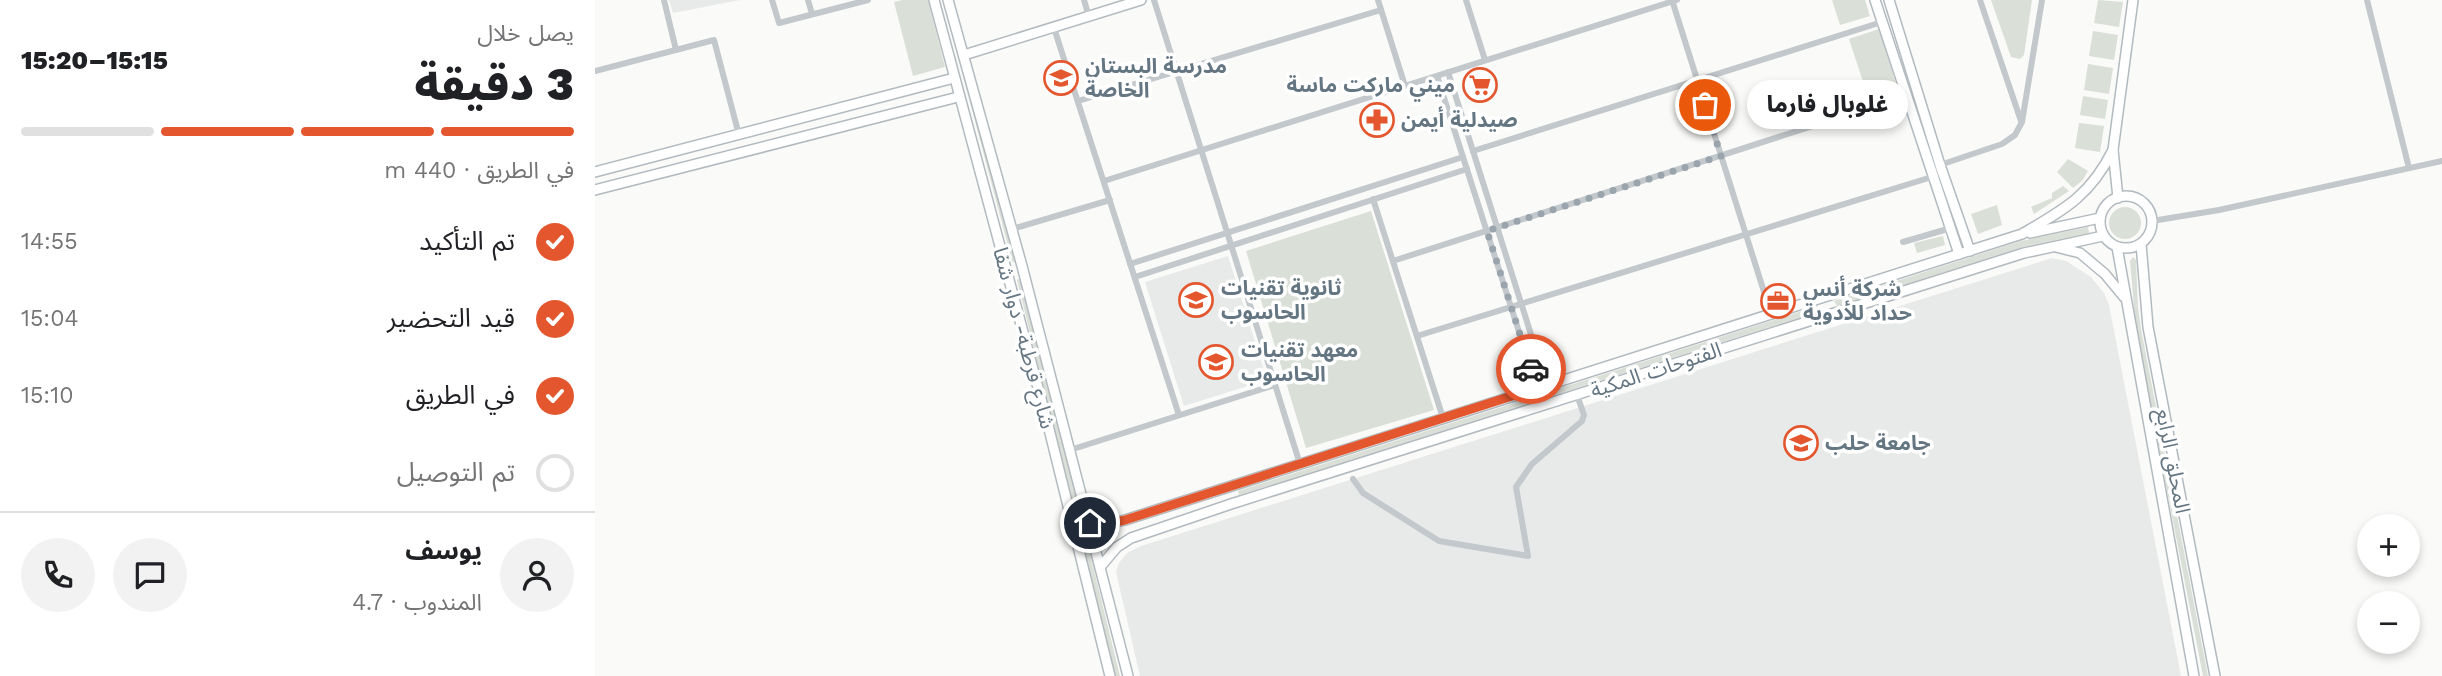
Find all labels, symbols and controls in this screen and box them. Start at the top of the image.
text: يصل خلال [477,20,574,47]
text: 15:15–15:20 [21,45,168,75]
place label: مدرسة البستان الخاصة [1085,53,1227,102]
text: 3 دقيقة [414,57,574,111]
school or university icon: مدرسة البستان الخاصة [1042,59,1080,97]
supermarket icon: ميني ماركت ماسة [1461,66,1499,104]
place label: ميني ماركت ماسة [1287,72,1455,102]
pin [1675,75,1735,135]
callout: غلوبال فارما [1747,80,1908,130]
icon: bag [1686,86,1724,124]
text: غلوبال فارما [1766,91,1889,118]
pharmacy icon: صيدلية أيمن [1358,101,1396,139]
place label: صيدلية أيمن [1401,106,1518,132]
text: في الطريق · 440 m [384,157,574,184]
icon: check [536,223,574,261]
text: تم التأكيد [419,226,515,256]
text: 14:55 [21,228,78,255]
street label: شارع قرطبة- دوار شفا [985,244,1061,432]
place label: ثانوية تقنيات الحاسوب [1221,275,1342,324]
place label: شركة أنس حداد للأدوية [1803,275,1912,325]
school or university icon: ثانوية تقنيات الحاسوب [1177,281,1215,319]
office icon: شركة أنس حداد للأدوية [1759,282,1797,320]
icon: check [536,300,574,338]
text: قيد التحضير [387,303,515,333]
text: 15:04 [21,305,79,332]
courier [1496,334,1566,404]
place label: معهد تقنيات الحاسوب [1241,337,1358,386]
street label: الفتوحات المكية [1587,337,1725,402]
school or university icon: معهد تقنيات الحاسوب [1197,343,1235,381]
icon: car [1512,350,1550,388]
icon: check [536,377,574,415]
text: في الطريق [406,380,515,410]
text: 15:10 [21,382,73,409]
street label: المحلق الرابع [2148,406,2196,516]
school or university icon: جامعة حلب [1782,424,1820,462]
place label: جامعة حلب [1825,430,1931,455]
text: تم التوصيل [397,457,515,487]
pin [1060,493,1120,553]
icon: home [1071,504,1109,542]
map controls [2357,514,2420,654]
button: + [2357,514,2420,577]
text: يوسف [405,535,482,565]
button: phone [21,538,95,612]
button: chat [113,538,187,612]
button: person [500,538,574,612]
text: المندوب · 4.7 [352,589,482,616]
button: − [2357,591,2420,654]

